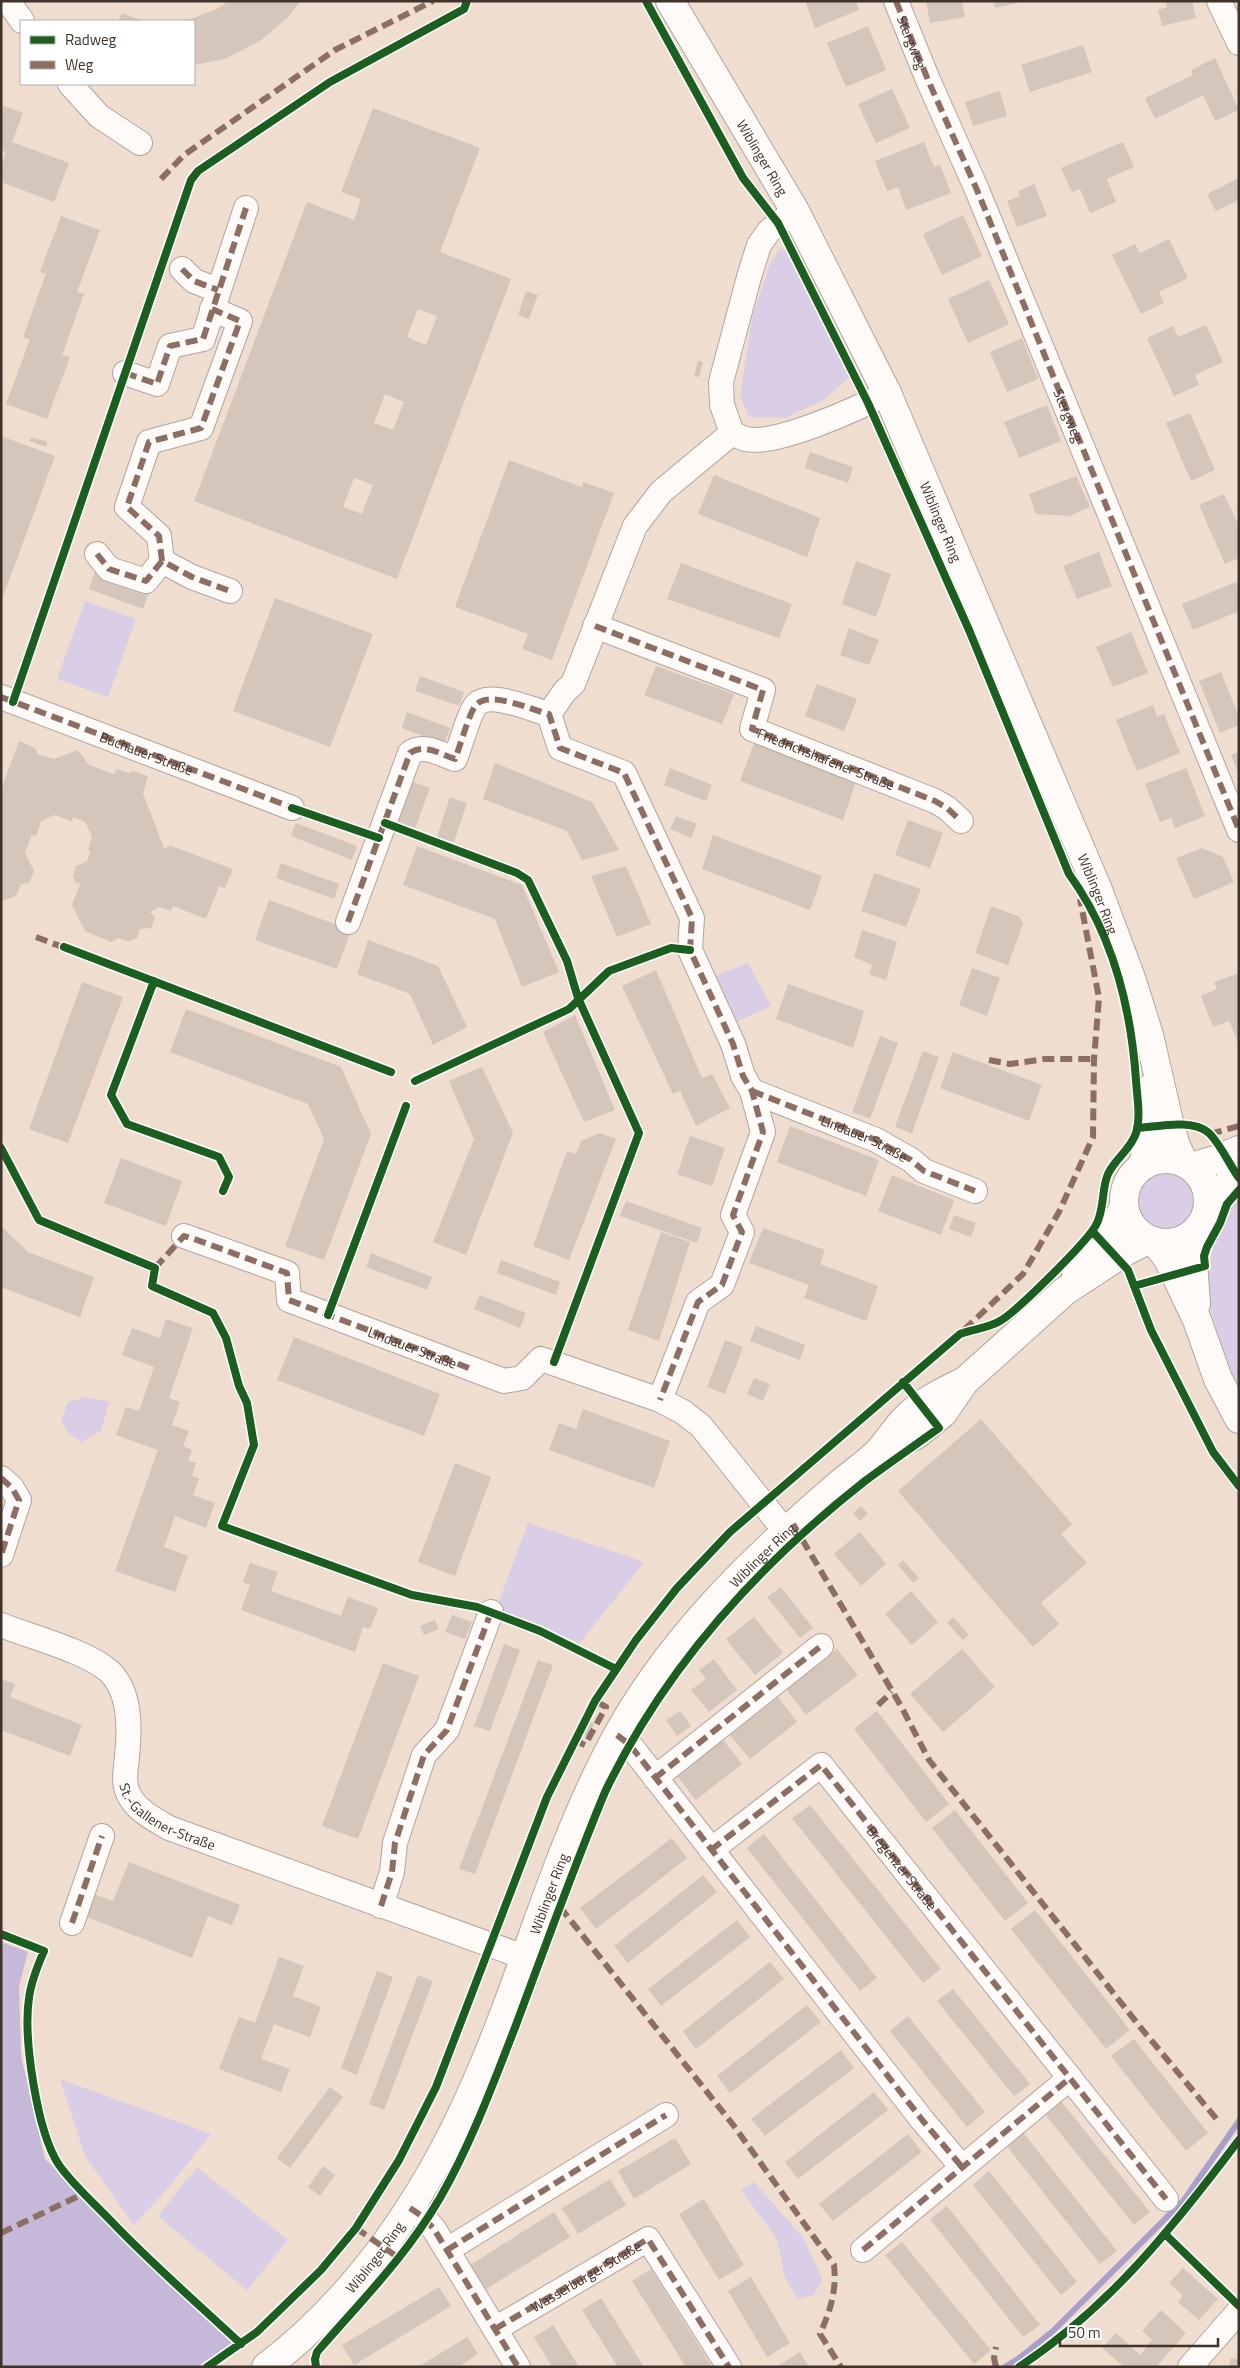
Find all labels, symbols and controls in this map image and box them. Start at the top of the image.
street label: Stergweg [892,12,933,72]
legend [20,20,195,85]
text: Radweg [65,28,117,51]
text: Weg [65,53,94,76]
street label: Wiblinger Ring [732,115,794,199]
street label: Stergweg [1049,385,1090,445]
street label: Wiblinger Ring [915,478,968,565]
street label: Friedrichshafener Straße [755,722,898,795]
street label: Buchauer Straße [97,725,197,780]
street label: Wiblinger Ring [1073,850,1124,937]
street label: Lindauer Straße [818,1109,912,1167]
street label: Lindauer Straße [365,1320,460,1373]
street label: Wiblinger Ring [724,1517,800,1592]
street label: St.-Gallener-Straße [115,1781,219,1855]
street label: Bregenzer Straße [862,1821,943,1914]
street label: Wiblinger Ring [524,1850,573,1937]
street label: Wiblinger Ring [340,2217,409,2297]
street label: Wasserburger Straße [526,2235,645,2317]
scale bar [1060,2316,1218,2348]
text: 50 m [1068,2321,1101,2344]

